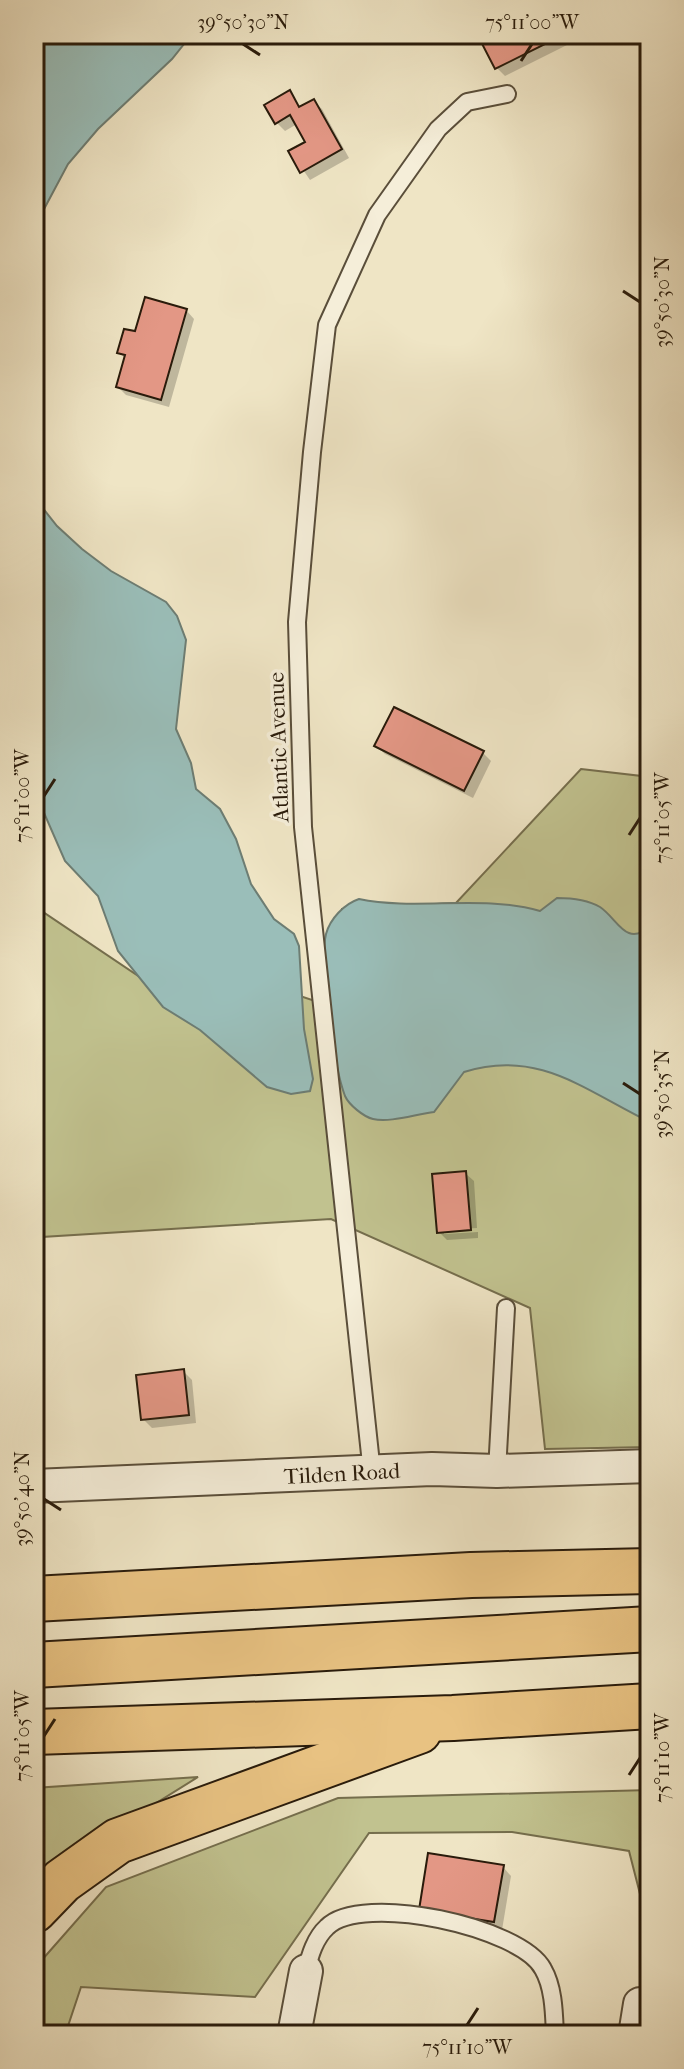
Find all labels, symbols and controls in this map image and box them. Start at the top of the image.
text: 39°50'30"N [197,11,289,34]
text: 75°11'00"W [485,11,580,34]
text: 39°50'30"N [651,256,674,348]
street label: Atlantic Avenue [263,671,295,824]
text: 75°11'00"W [11,748,34,843]
text: 75°11'05"W [651,771,674,864]
text: 39°50'35"N [651,1049,674,1139]
text: 39°50'40"N [11,1451,34,1547]
street label: Tilden Road [283,1458,402,1490]
text: 75°11'05"W [11,1689,34,1782]
text: 75°11'10"W [651,1712,674,1803]
text: 75°11'10"W [422,2036,513,2059]

